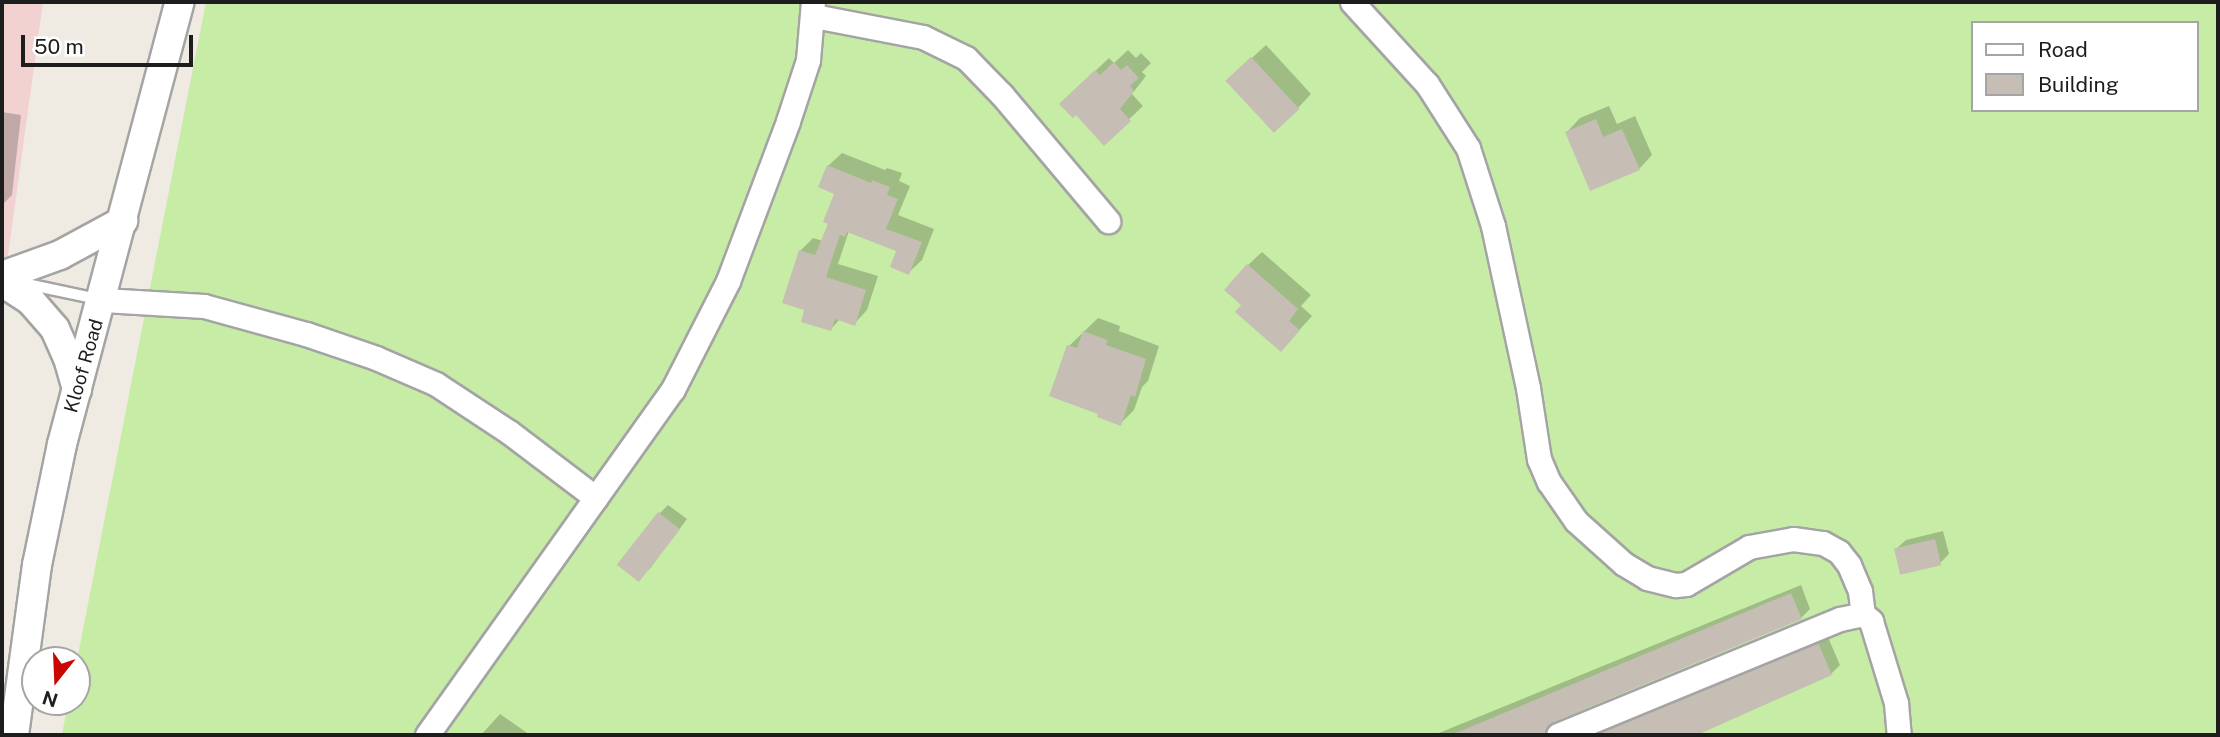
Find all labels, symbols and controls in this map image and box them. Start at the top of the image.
scale bar [24,21,196,65]
legend [1972,21,2199,112]
text: 50 m [34,34,84,59]
text: Road [2038,37,2088,62]
text: Building [2038,72,2119,97]
street label: Kloof Road [60,316,108,416]
north arrow [21,646,91,716]
text: N [40,686,61,712]

